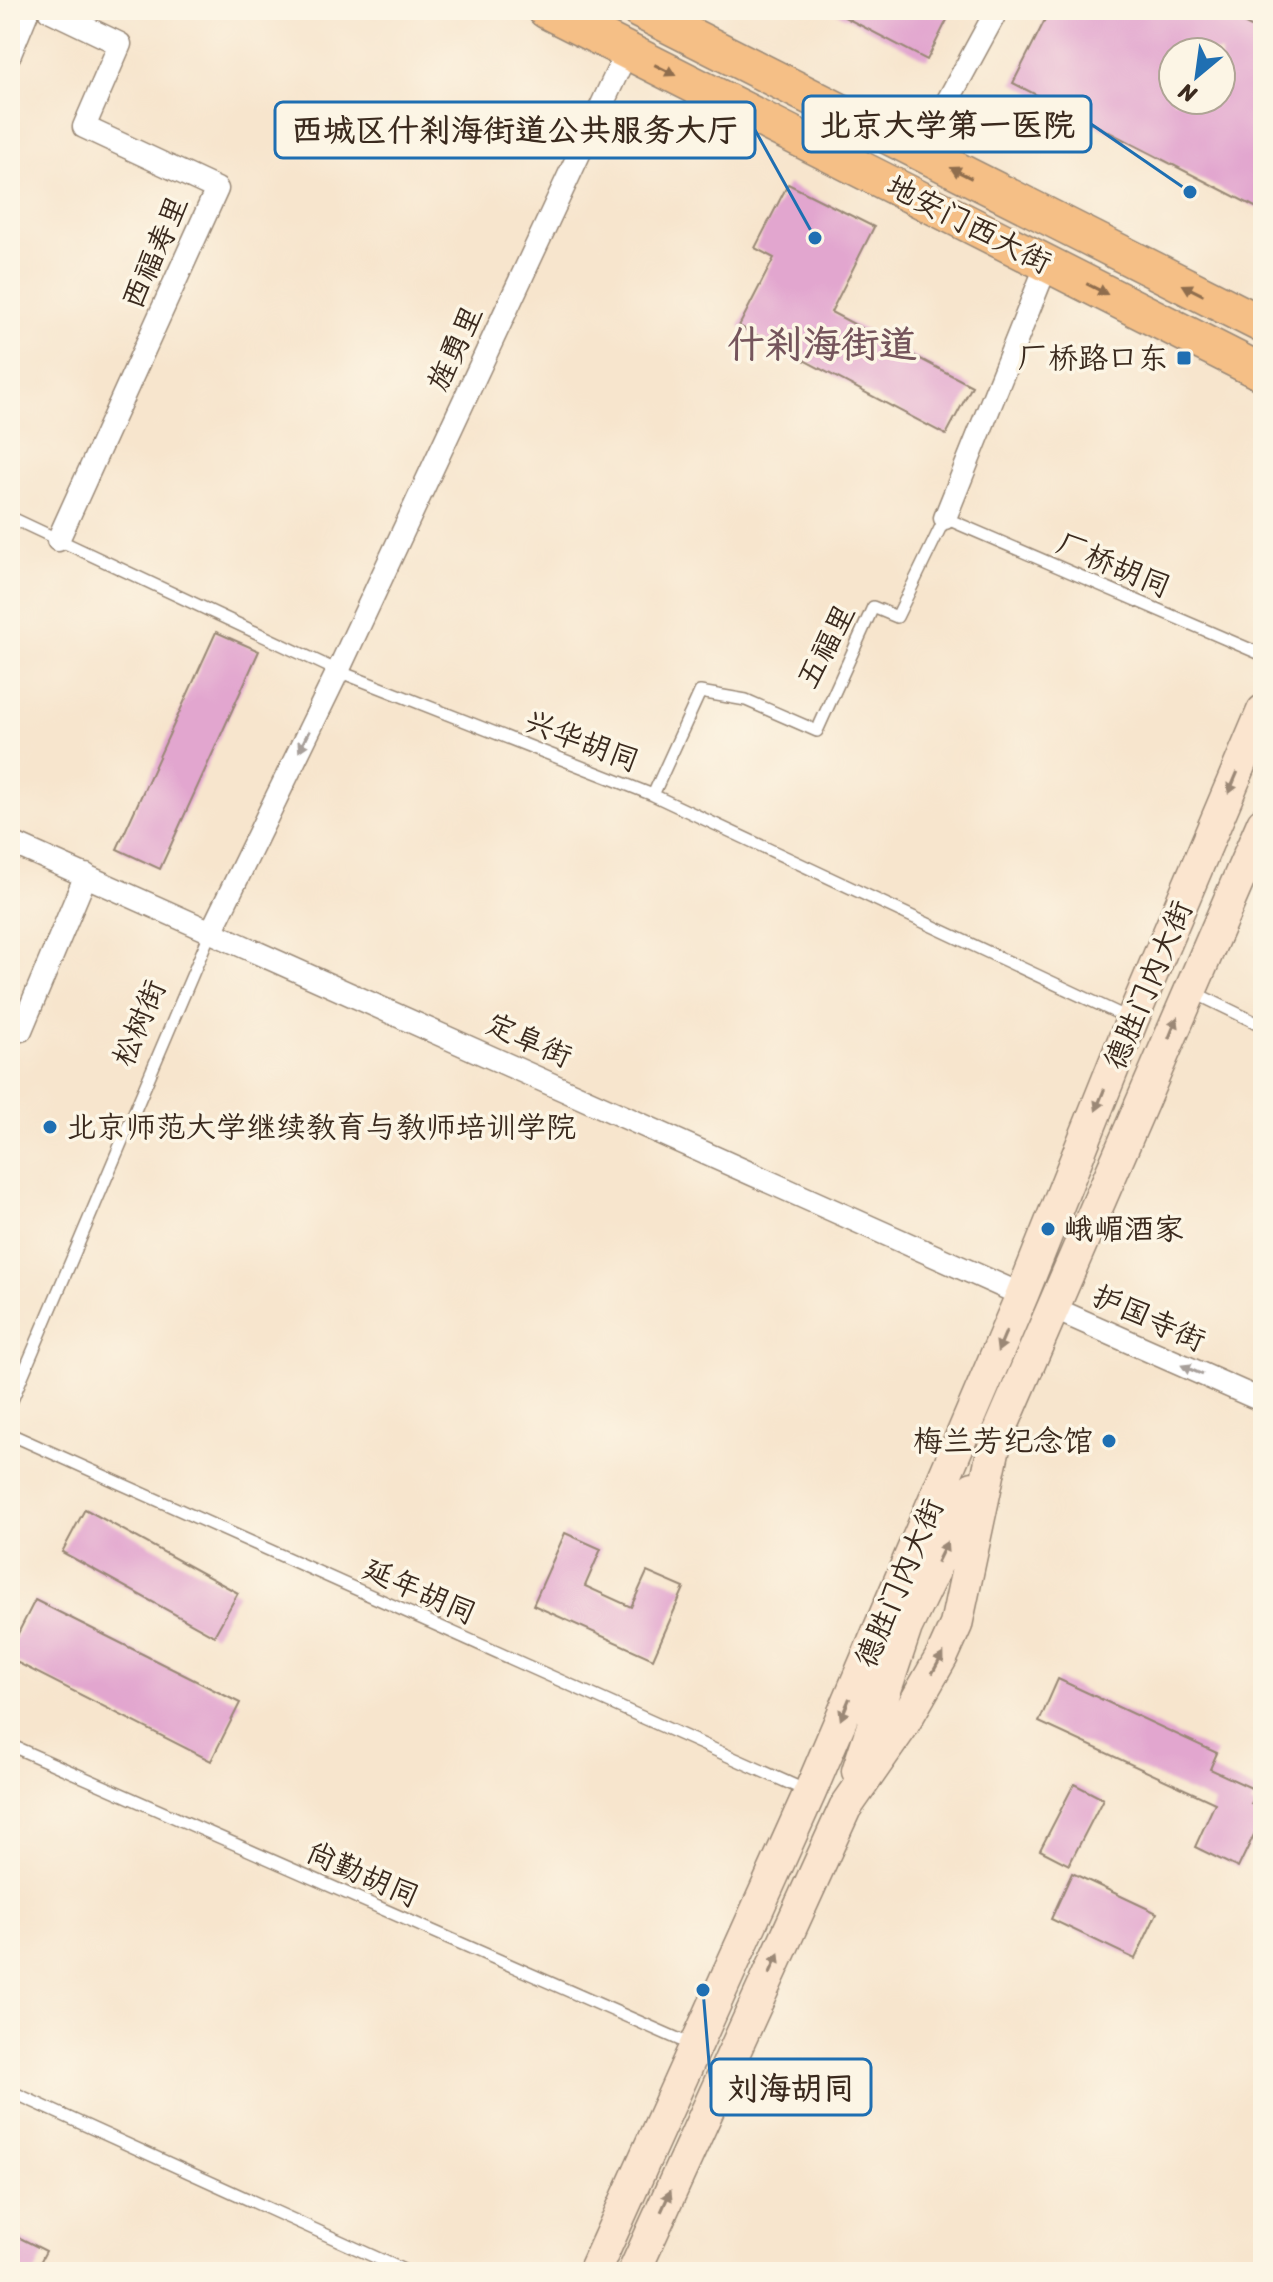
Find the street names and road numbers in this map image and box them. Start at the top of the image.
street label: 地安门西大街 [877,159,1061,289]
street label: 西福寿里 [106,186,204,318]
street label: 旌勇里 [412,296,498,400]
street label: 厂桥胡同 [1048,517,1180,613]
street label: 五福里 [781,594,871,698]
street label: 兴华胡同 [516,694,648,788]
street label: 德胜门内大街 [1088,892,1208,1078]
street label: 松树街 [97,971,181,1075]
street label: 定阜街 [477,997,581,1083]
street label: 护国寺街 [1083,1269,1215,1367]
street label: 德胜门内大街 [839,1490,959,1676]
street label: 延年胡同 [354,1542,486,1640]
street label: 尚勤胡同 [297,1825,429,1923]

